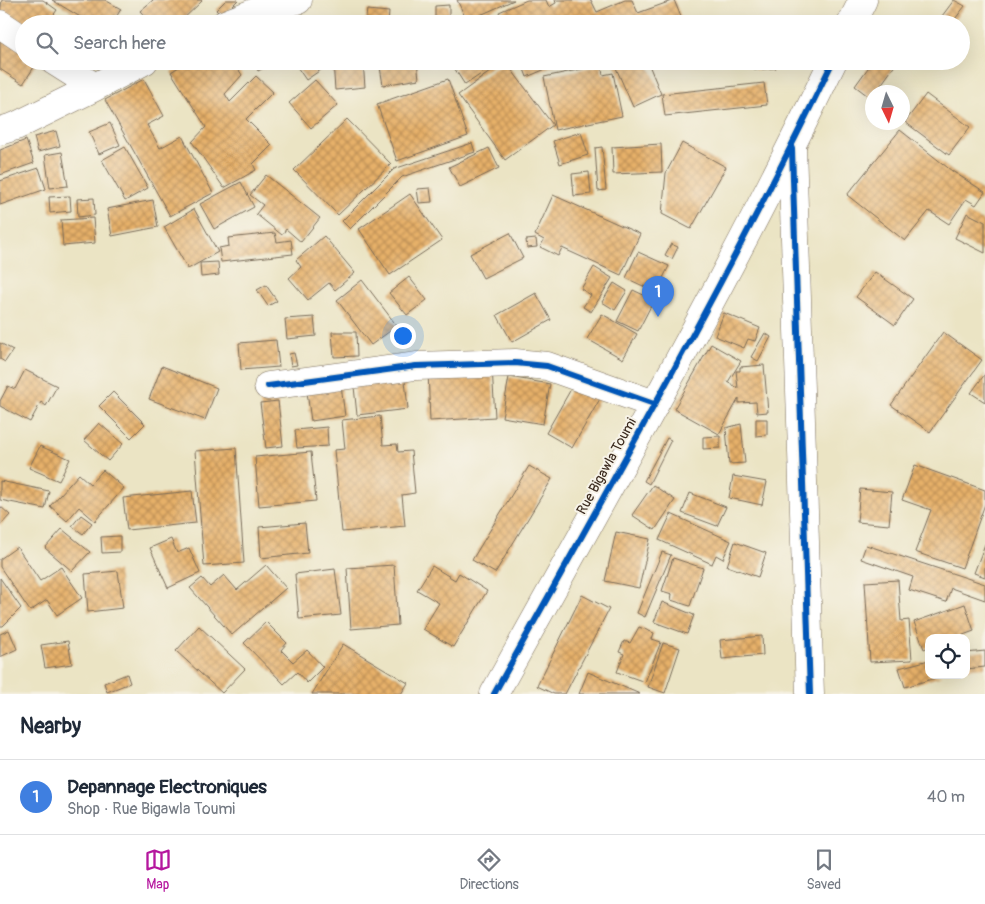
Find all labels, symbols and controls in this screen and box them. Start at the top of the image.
search box [15,15,970,70]
icon: search [33,29,61,57]
text: Search here [73,31,166,55]
north arrow [865,85,910,130]
pin: 1 [642,276,674,317]
your location [390,323,416,349]
street label: Rue Bigawla Toumi [573,415,640,517]
map controls [925,634,970,679]
button: locate [925,634,970,679]
text: Nearby [20,713,81,740]
text: Depannage Electroniques [67,775,267,799]
text: 1 [33,787,39,807]
text: 40 m [927,787,965,807]
text: Shop · Rue Bigawla Toumi [67,799,235,819]
tab: Map [144,846,172,893]
tab: Directions [459,846,519,893]
tab: Saved [806,846,841,893]

